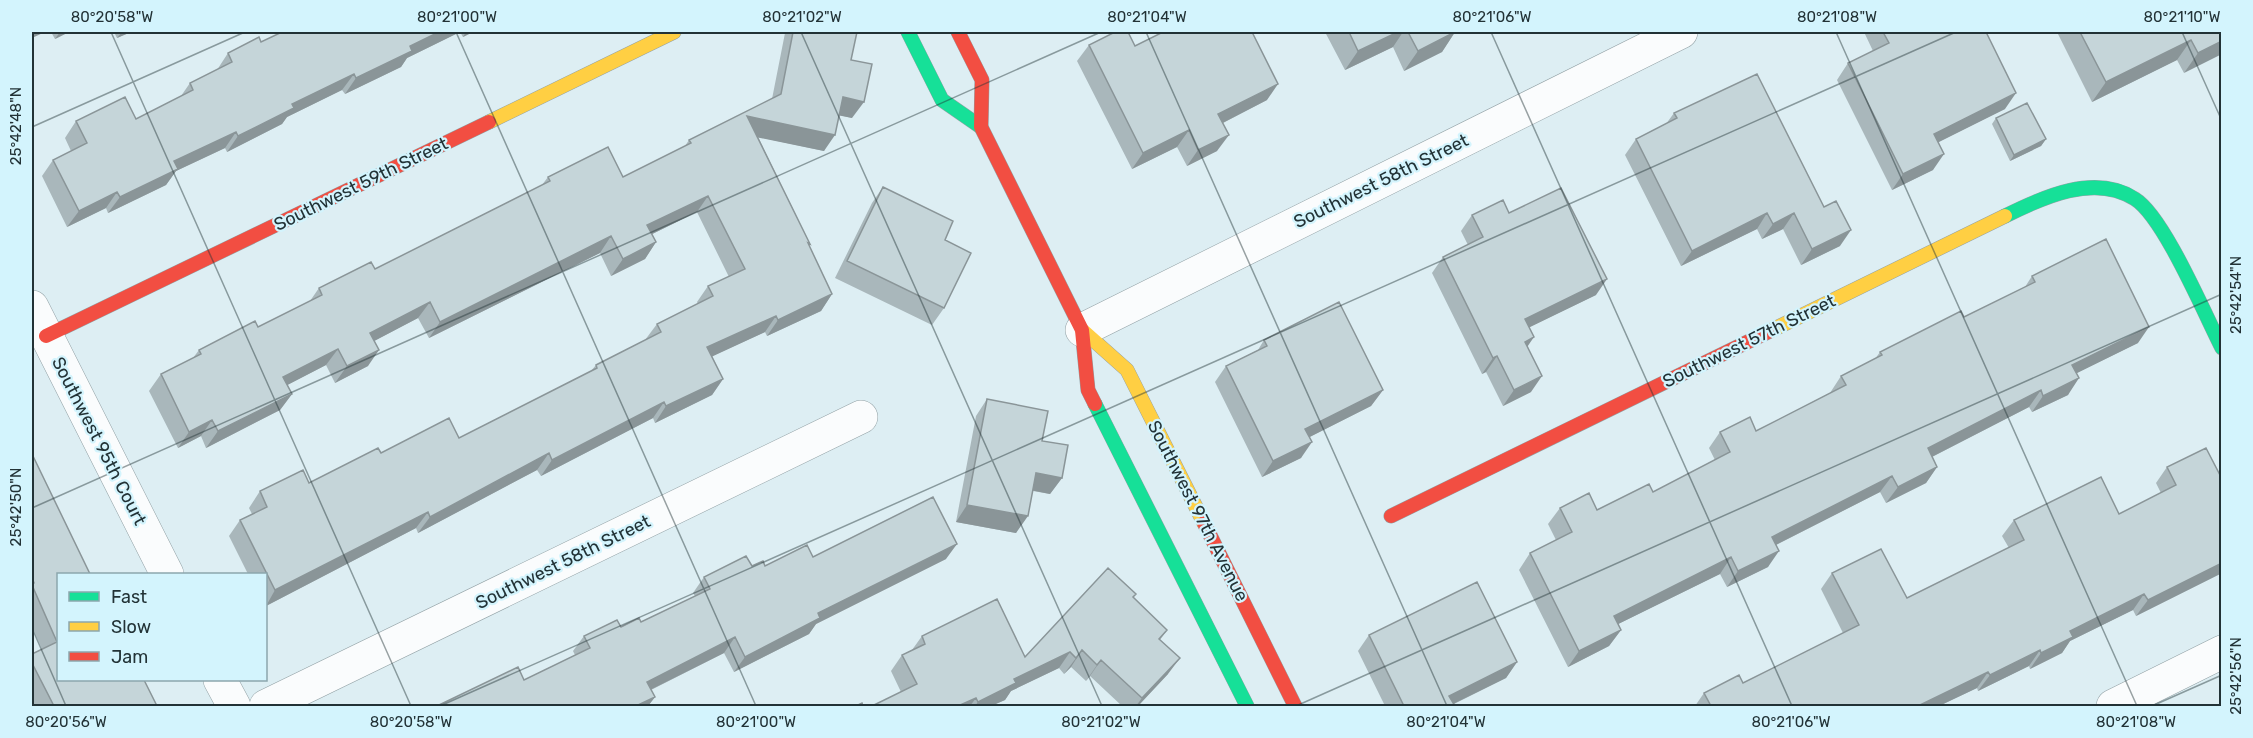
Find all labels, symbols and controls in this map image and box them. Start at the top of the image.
text: 80°20'58"W [71,8,153,26]
text: 80°21'00"W [417,8,497,26]
text: 80°21'02"W [762,8,842,26]
text: 80°21'04"W [1107,8,1187,26]
text: 80°21'06"W [1452,8,1532,26]
text: 80°21'08"W [1797,8,1877,26]
text: 80°21'10"W [2144,8,2220,26]
text: 25°42'48"N [7,87,25,165]
street label: Southwest 58th Street [1290,129,1472,233]
street label: Southwest 59th Street [270,132,452,236]
text: 25°42'54"N [2227,256,2245,334]
street label: Southwest 57th Street [1659,290,1839,392]
street label: Southwest 95th Court [47,353,151,529]
street label: Southwest 97th Avenue [1143,417,1253,605]
text: 25°42'50"N [7,468,25,546]
street label: Southwest 58th Street [472,510,654,614]
legend [57,573,267,681]
text: Fast [111,586,147,608]
text: Slow [111,616,151,638]
text: 25°42'56"N [2227,637,2245,715]
text: Jam [111,646,148,668]
text: 80°20'56"W [25,713,107,731]
text: 80°20'58"W [370,713,452,731]
text: 80°21'00"W [716,713,796,731]
text: 80°21'02"W [1061,713,1141,731]
text: 80°21'04"W [1406,713,1486,731]
text: 80°21'06"W [1751,713,1831,731]
text: 80°21'08"W [2096,713,2176,731]

